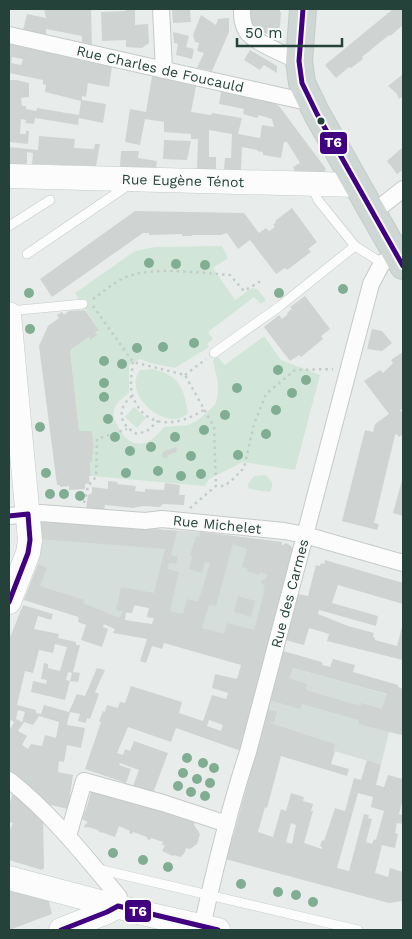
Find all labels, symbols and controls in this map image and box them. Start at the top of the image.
scale bar [237,15,342,47]
text: 50 m [245,24,282,42]
street label: Rue Charles de Foucauld [75,42,245,95]
unlabelled marker [316,116,326,126]
line badge: T6 [319,131,348,155]
text: T6 [324,134,342,150]
street label: Rue Eugène Ténot [121,171,245,190]
street label: Rue Michelet [172,512,262,537]
street label: Rue des Carmes [268,537,312,649]
line badge: T6 [124,899,152,923]
text: T6 [129,903,147,919]

